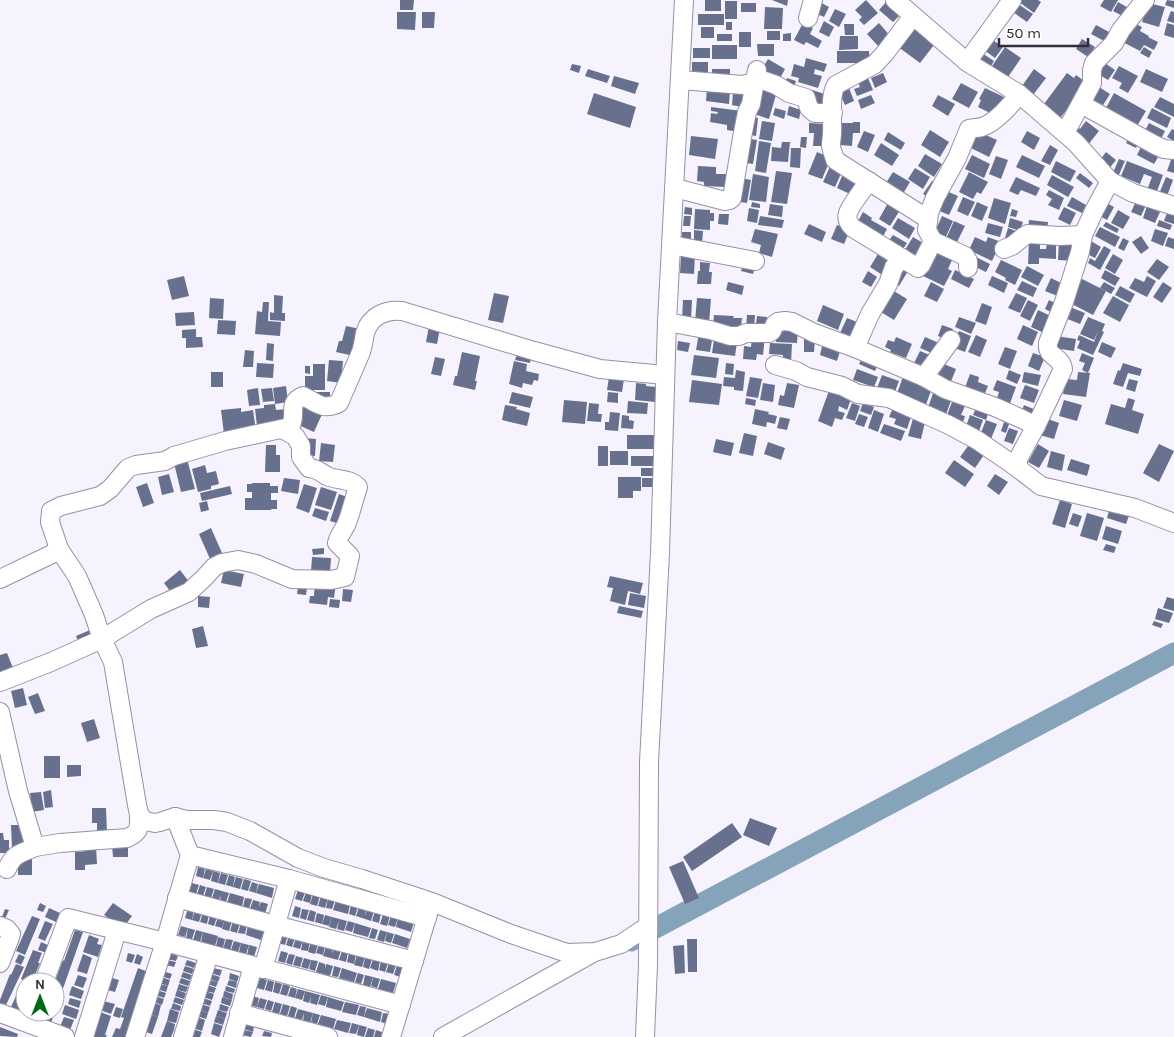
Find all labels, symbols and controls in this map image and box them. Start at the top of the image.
scale bar [999,15,1088,47]
text: 50 m [1006,24,1041,42]
north arrow [15,972,65,1022]
text: N [35,976,45,993]

